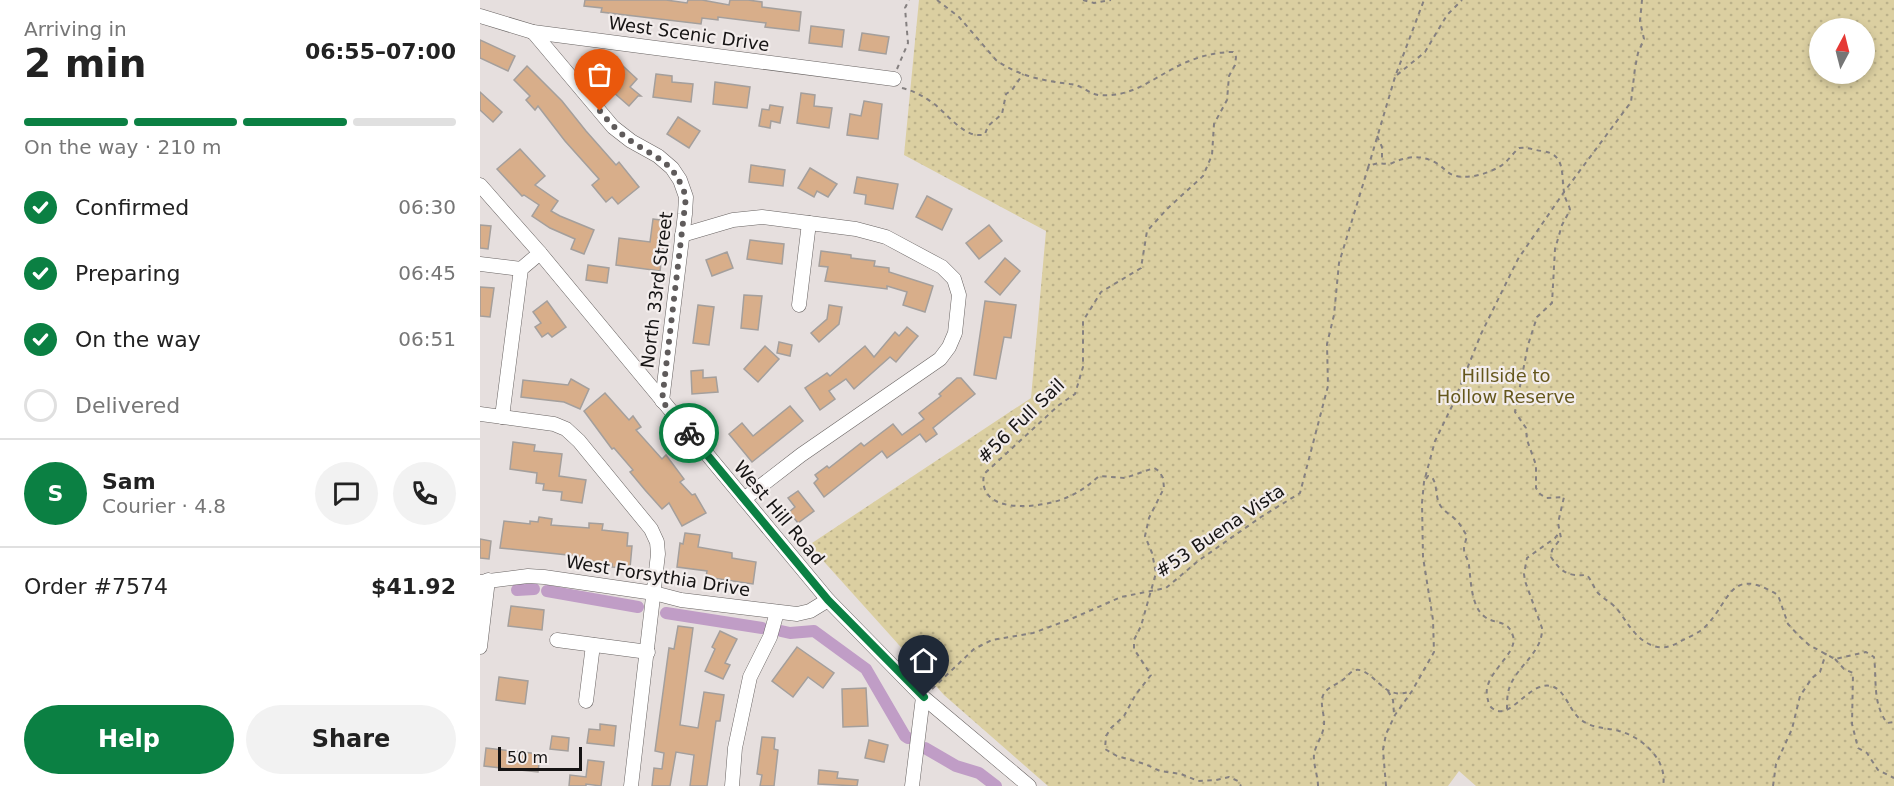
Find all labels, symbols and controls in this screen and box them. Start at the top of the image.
street label: West Scenic Drive [607,12,771,55]
text: Arriving in [24,17,127,41]
north arrow [1809,18,1875,84]
map controls [1809,18,1875,84]
text: 06:55–07:00 [305,39,456,64]
text: 2 min [24,41,146,86]
pin [574,49,625,111]
icon: bag [583,58,616,91]
text: On the way · 210 m [24,135,222,159]
icon: check [24,191,57,224]
text: Confirmed [75,195,189,220]
text: 06:30 [398,195,456,219]
street label: North 33rd Street [636,210,677,370]
icon: check [24,257,57,290]
text: Preparing [75,261,181,286]
text: 06:45 [398,261,456,285]
icon: check [24,323,57,356]
text: On the way [75,327,201,352]
text: 06:51 [398,327,456,351]
park label: Hillside to Hollow Reserve [1437,365,1575,407]
street label: #56 Full Sail [973,374,1068,467]
text: Delivered [75,393,180,418]
courier [659,403,719,463]
icon: bike [673,417,706,450]
street label: West Hill Road [730,456,829,569]
button: chat [315,462,378,525]
button: phone [393,462,456,525]
text: Sam [102,469,156,494]
street label: #53 Buena Vista [1151,480,1288,582]
text: S [48,481,63,506]
text: Courier · 4.8 [102,494,226,518]
street label: West Forsythia Drive [564,551,752,600]
text: Order #7574 [24,574,168,599]
text: $41.92 [371,574,456,599]
pin [898,635,949,697]
icon: home [907,644,940,677]
button: Help [24,705,234,774]
button: Share [246,705,456,774]
scale bar [498,744,582,772]
text: 50 m [507,748,548,767]

